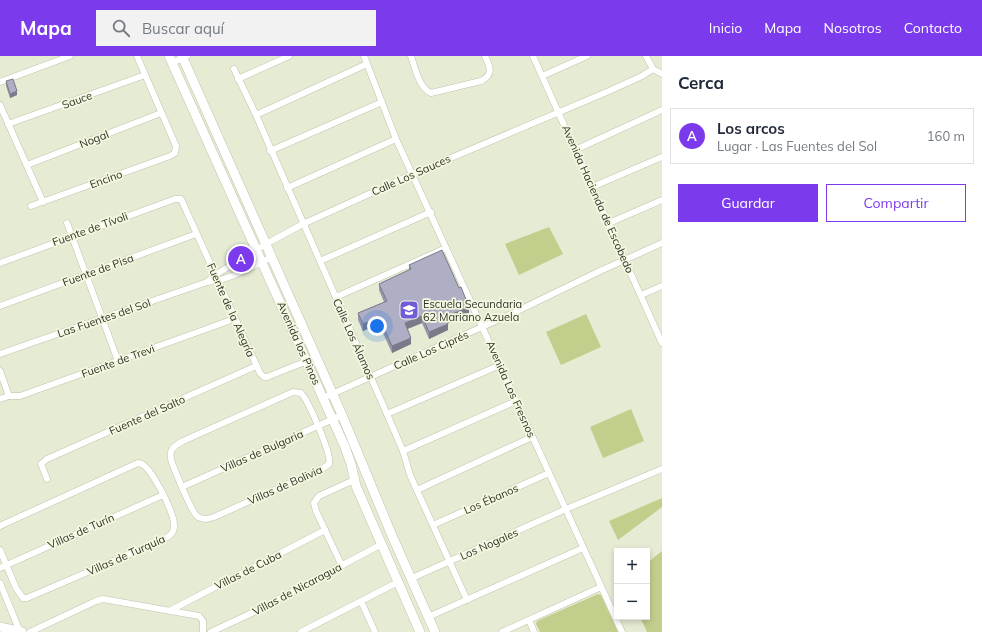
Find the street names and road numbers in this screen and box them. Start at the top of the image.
street label: Sauce [60,88,94,112]
street label: Avenida Hacienda de Escobedo [559,123,637,275]
street label: Nogal [77,127,111,151]
street label: Calle Los Sauces [369,151,453,199]
street label: Encino [88,167,124,191]
street label: Fuente de Tívoli [50,209,130,249]
street label: Fuente de Pisa [60,251,136,289]
street label: Fuente de la Alegría [204,261,258,359]
street label: Las Fuentes del Sol [56,295,152,341]
street label: Calle Los Álamos [330,296,378,382]
street label: Avenida los Pinos [274,299,324,387]
street label: Calle Los Ciprés [391,327,471,373]
street label: Avenida Los Fresnos [483,338,539,440]
street label: Fuente de Trevi [79,341,157,381]
street label: Fuente del Salto [107,392,187,438]
street label: Villas de Bulgaria [219,427,305,475]
street label: Villas de Bolivia [246,462,324,508]
street label: Los Ébanos [461,481,521,517]
street label: Villas de Turín [46,510,116,552]
street label: Los Nogales [458,525,520,563]
street label: Villas de Turquía [85,531,167,579]
street label: Villas de Cuba [212,547,284,593]
street label: Villas de Nicaragua [250,560,344,618]

